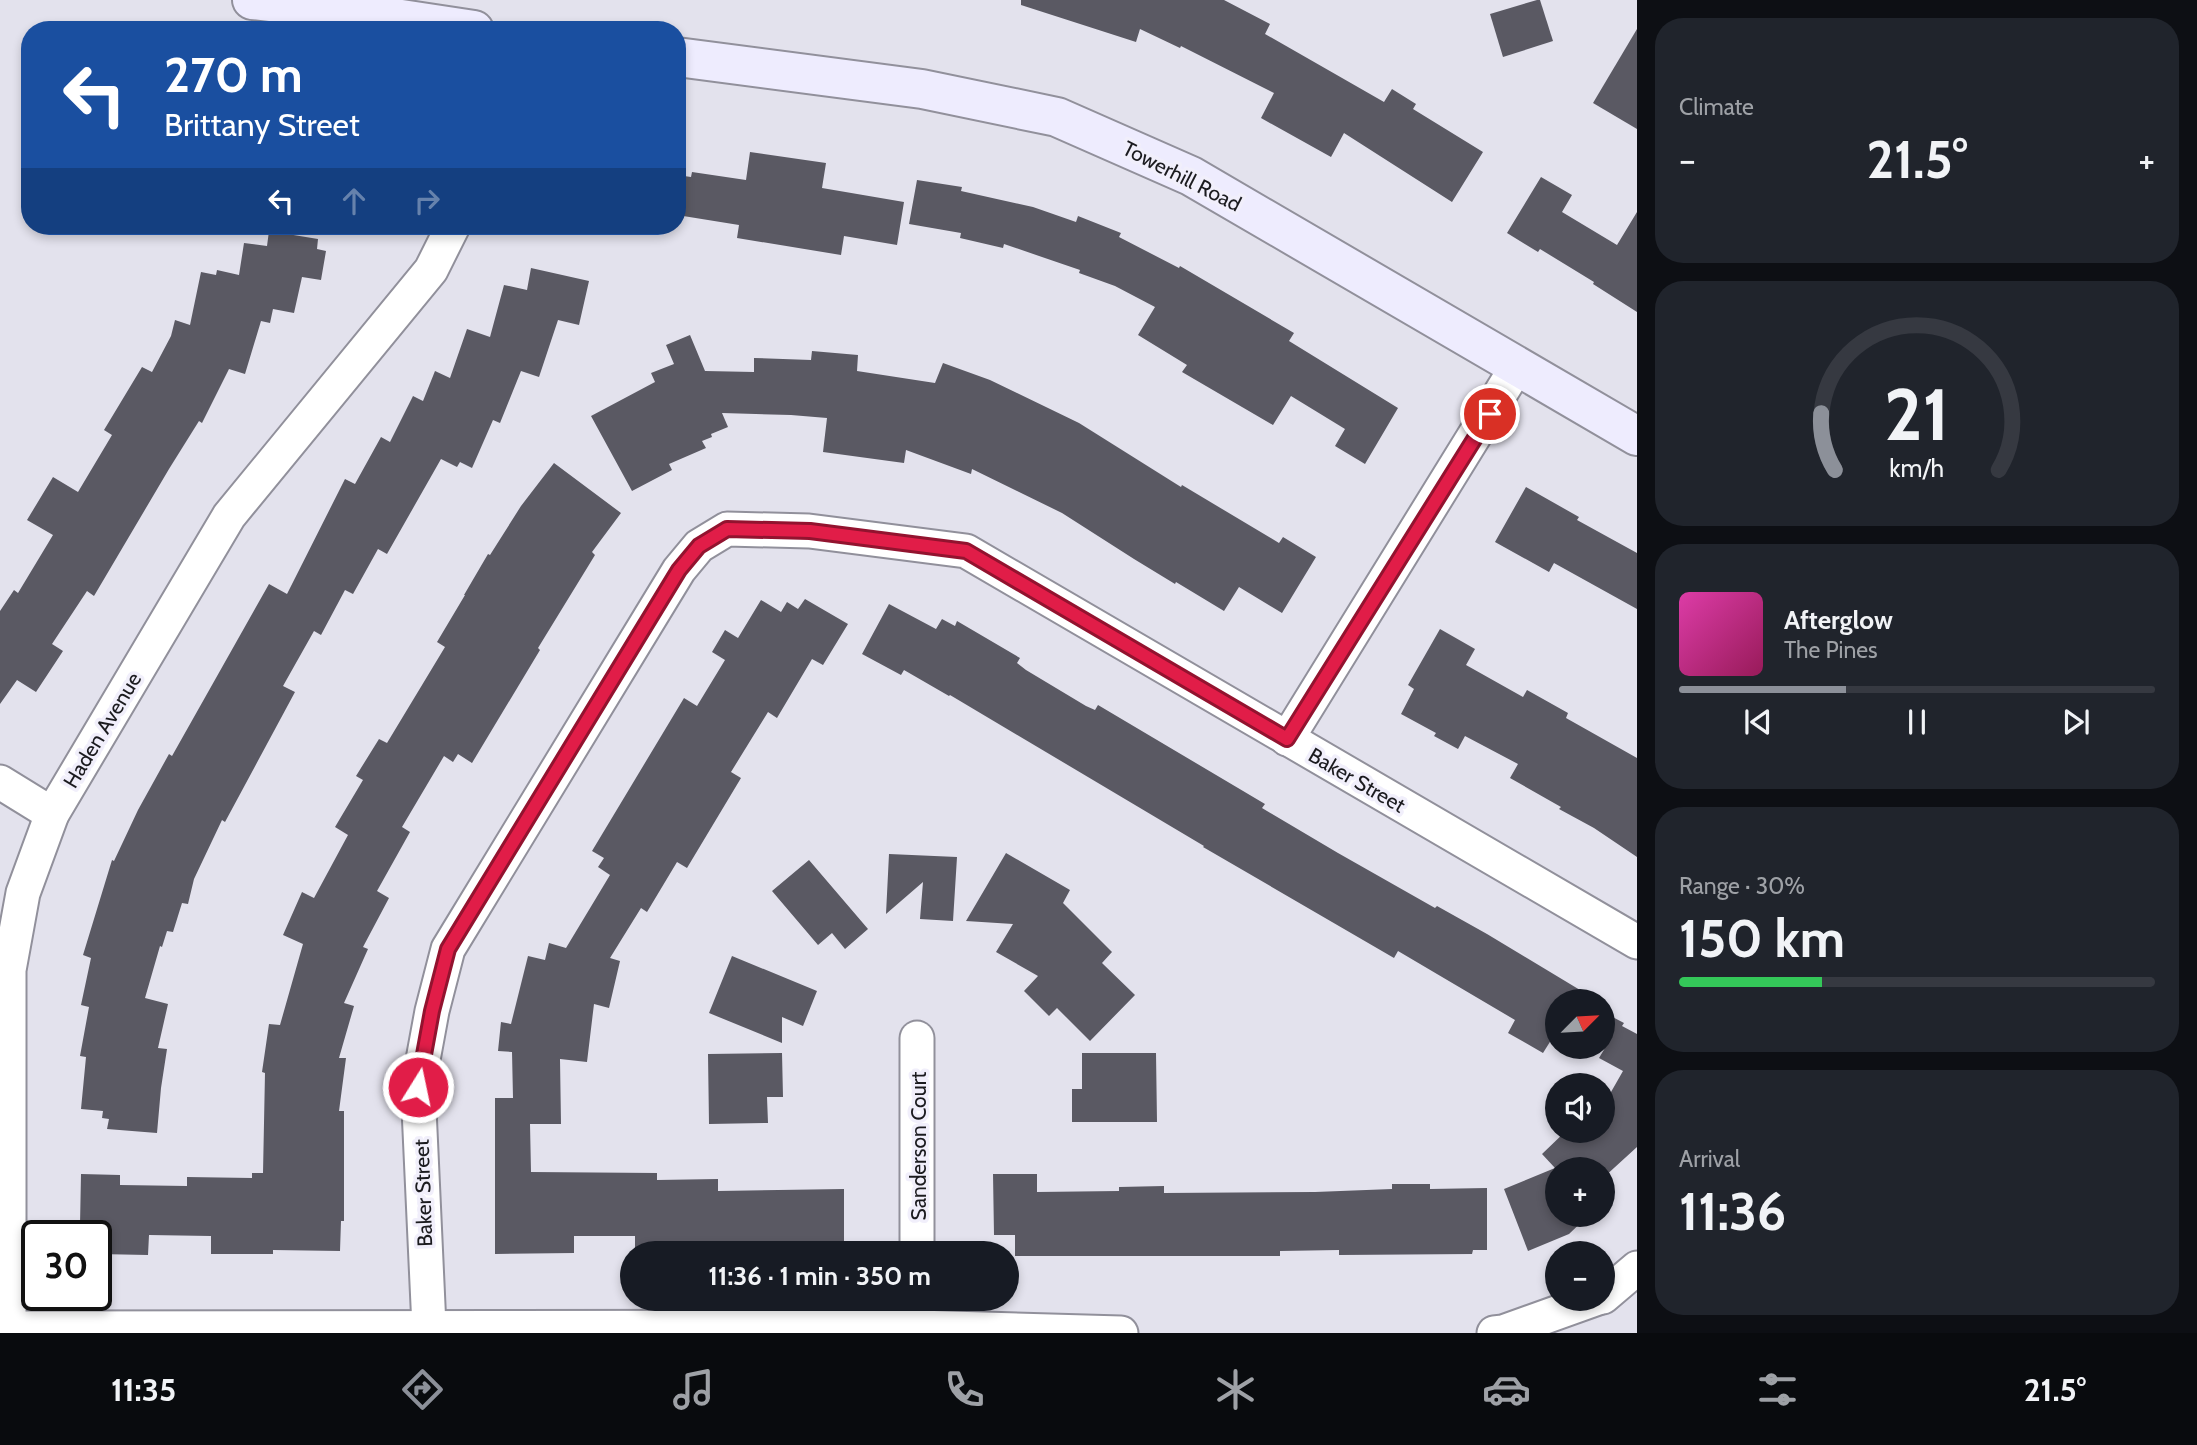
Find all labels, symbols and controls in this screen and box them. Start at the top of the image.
text: 270 m [164,45,303,104]
icon: left [49,49,140,140]
text: Climate [1679,93,1754,121]
text: Brittany Street [164,105,360,144]
text: 21.5° [1866,128,1968,191]
street label: Towerhill Road [1119,135,1245,217]
text: − [1679,136,1696,183]
text: + [2138,136,2155,183]
icon: left [262,182,300,220]
icon: ahead [335,182,373,220]
icon: right [408,182,446,220]
text: 21 [1884,370,1950,458]
pin [1460,384,1520,444]
icon: arrive [1471,395,1509,433]
text: km/h [1890,452,1944,482]
text: Afterglow [1784,604,1893,636]
text: The Pines [1784,636,1878,664]
street label: Haden Avenue [58,668,146,792]
icon: previous [1739,703,1777,741]
icon: pause [1898,703,1936,741]
icon: next [2057,703,2095,741]
street label: Baker Street [1304,742,1410,818]
text: Range · 30% [1679,872,1805,900]
text: 150 km [1679,907,1845,970]
north arrow [1545,989,1615,1059]
map controls [1545,989,1615,1311]
position arrow [381,1050,455,1124]
street label: Sanderson Court [906,1072,931,1220]
button: sound [1545,1073,1615,1143]
street label: Baker Street [409,1139,437,1247]
text: Arrival [1679,1145,1740,1173]
button: + [1545,1157,1615,1227]
text: 11:36 [1679,1180,1786,1243]
speed limit sign: 30 [21,1220,112,1311]
button: − [1545,1241,1615,1311]
text: 11:36 · 1 min · 350 m [708,1260,931,1292]
icon: directions [398,1365,447,1414]
icon: music [669,1365,718,1414]
icon: phone [940,1365,989,1414]
icon: climate [1211,1365,1260,1414]
icon: car [1482,1365,1531,1414]
icon: filters [1753,1365,1802,1414]
text: 11:35 [111,1370,176,1409]
text: 21.5° [2024,1370,2086,1409]

